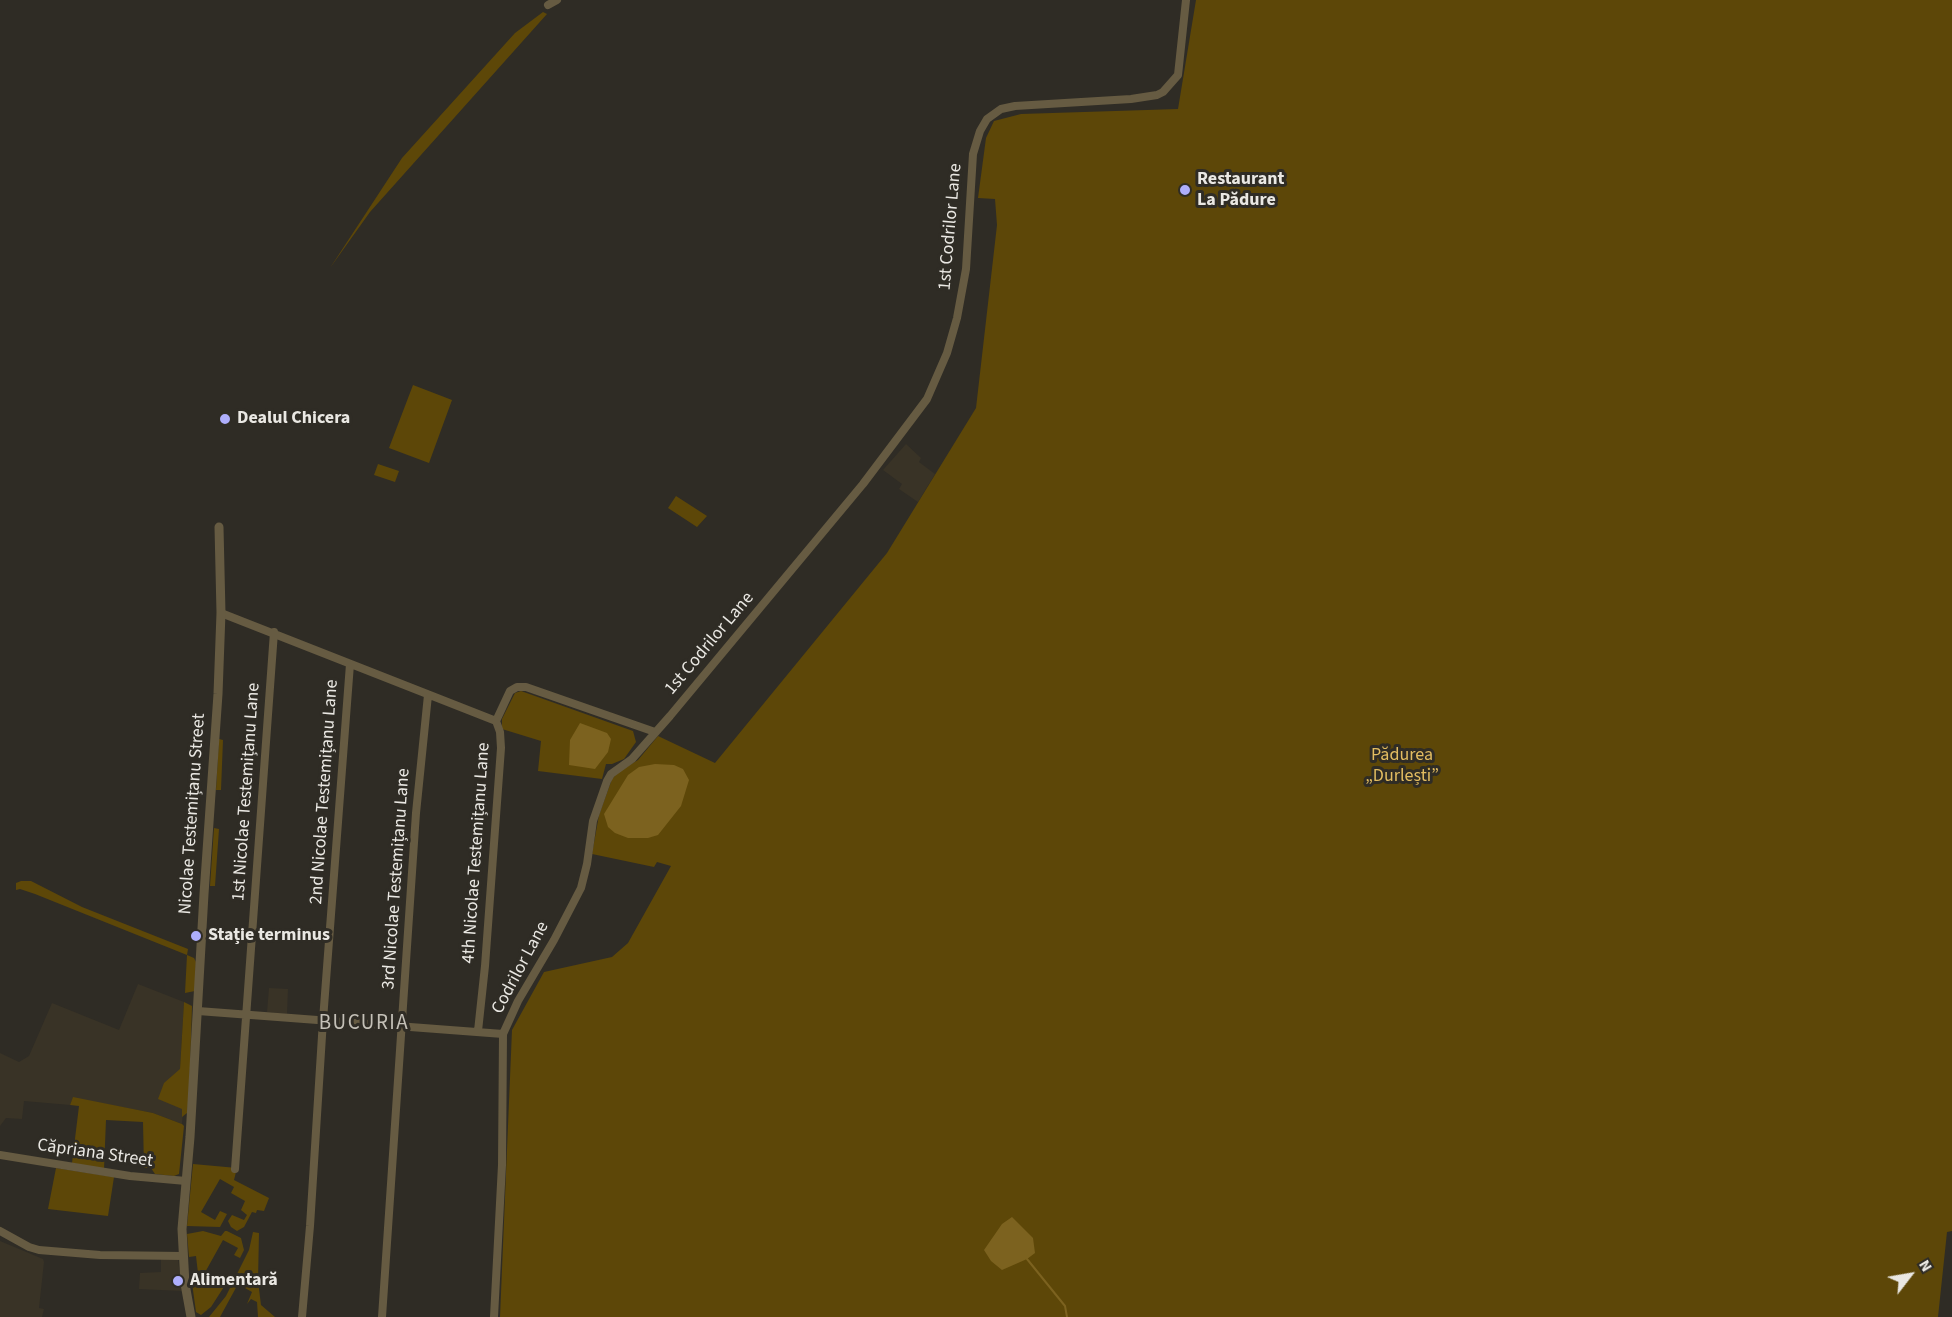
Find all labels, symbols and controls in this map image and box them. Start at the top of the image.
street label: 1st Codrilor Lane [935,163,967,291]
place label: Restaurant La Pădure [1197,169,1284,212]
marker: Restaurant La Pădure [1178,183,1192,197]
place label: Dealul Chicera [237,408,350,430]
marker: Dealul Chicera [218,412,232,426]
street label: 1st Codrilor Lane [661,588,759,700]
street label: 2nd Nicolae Testemițanu Lane [306,679,344,905]
street label: 1st Nicolae Testemițanu Lane [229,682,265,902]
street label: Nicolae Testemițanu Street [175,713,211,915]
street label: 4th Nicolae Testemițanu Lane [458,742,496,964]
park label: Pădurea „Durlești” [1365,745,1439,788]
street label: 3rd Nicolae Testemițanu Lane [378,768,416,990]
street label: Codrilor Lane [488,918,554,1018]
place label: Stație terminus [208,925,330,947]
marker: Stație terminus [189,929,203,943]
district label: BUCURIA [319,1011,409,1037]
street label: Căpriana Street [36,1135,154,1173]
north arrow [1880,1245,1940,1305]
text: N [1913,1255,1938,1276]
place label: Alimentară [190,1270,278,1292]
marker: Alimentară [171,1274,185,1288]

